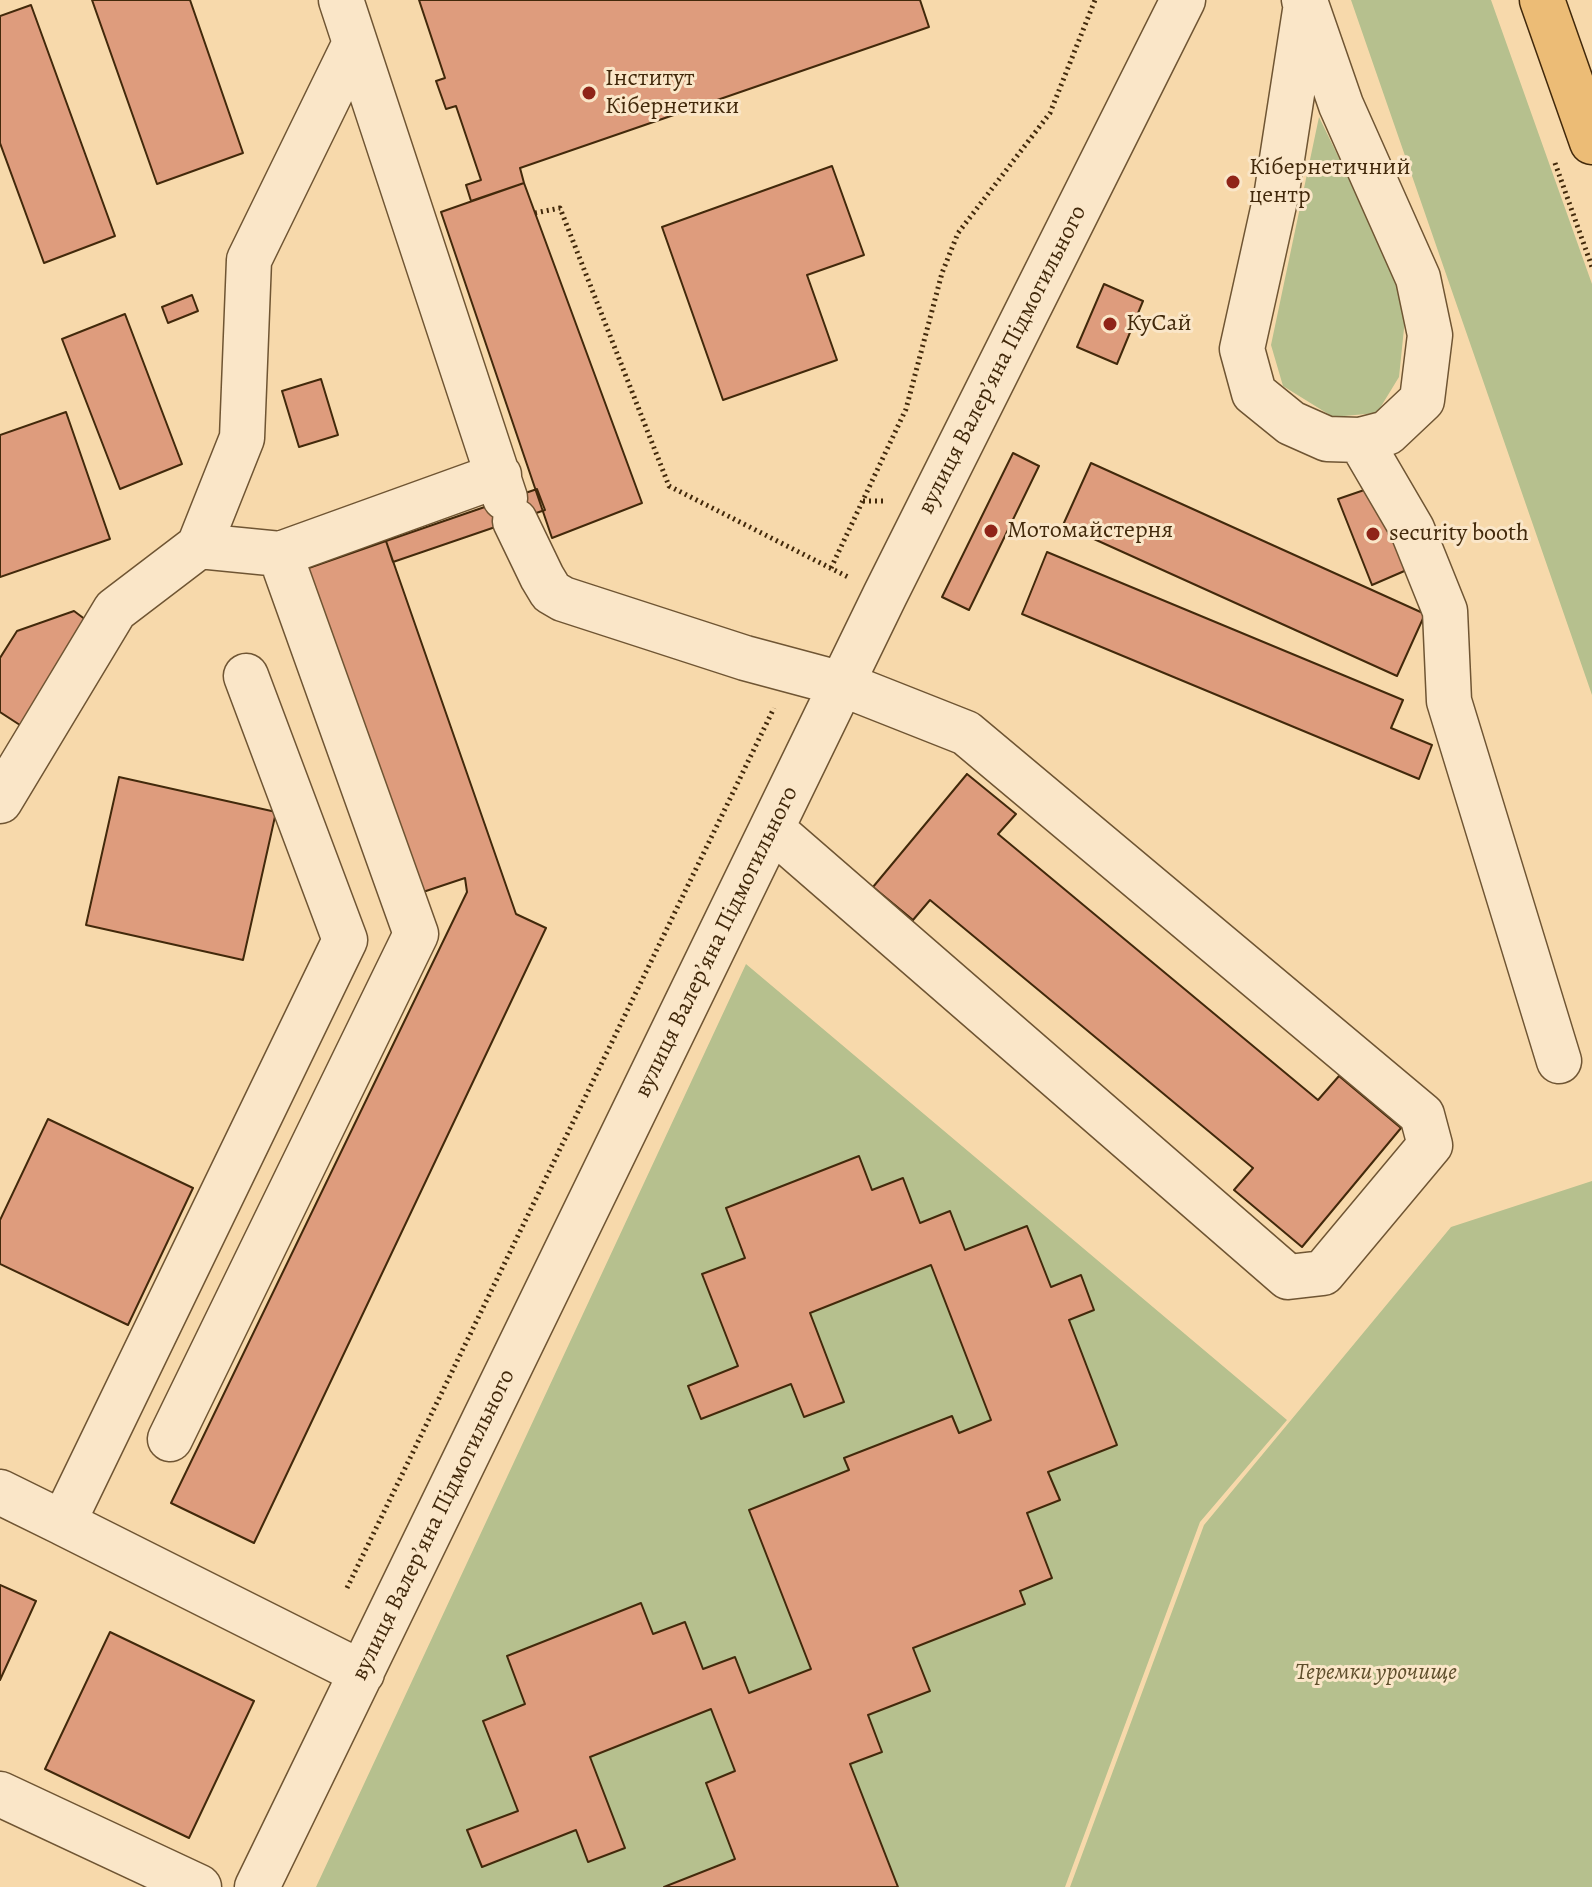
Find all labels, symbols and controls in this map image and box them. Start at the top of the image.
place label: Інститут Кібернетики [605,65,739,121]
marker: Інститут Кібернетики [580,84,598,102]
place label: Кібернетичний центр [1249,154,1410,210]
marker: Кібернетичний центр [1224,173,1242,191]
street label: вулиця Валерʼяна Підмогильного [912,201,1094,519]
place label: КуСай [1126,310,1192,338]
marker: КуСай [1101,315,1119,333]
place label: Мотомайстерня [1007,517,1173,545]
place label: security booth [1389,520,1529,548]
marker: Мотомайстерня [982,522,1000,540]
marker: security booth [1364,525,1382,543]
street label: вулиця Валерʼяна Підмогильного [629,782,805,1102]
street label: вулиця Валерʼяна Підмогильного [346,1365,522,1685]
park label: Теремки урочище [1295,1659,1457,1687]

